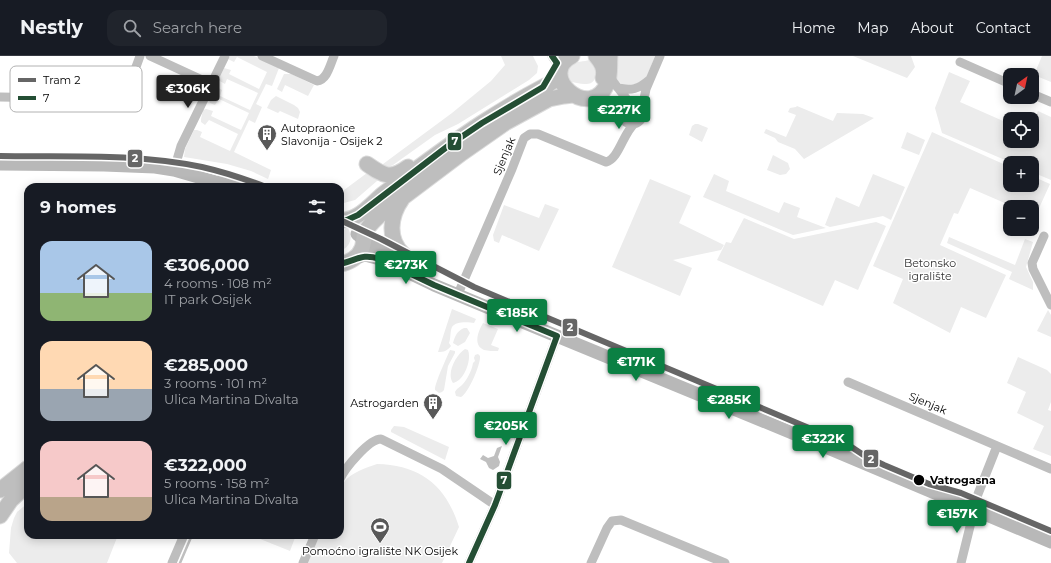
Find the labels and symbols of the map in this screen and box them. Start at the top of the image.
legend [10,66,142,112]
north arrow [1003,68,1039,104]
text: Tram 2 [43,73,80,87]
pin: €306K [160,75,216,109]
text: 7 [43,91,49,105]
pin: €227K [591,96,647,130]
place label: Autopraonice Slavonija - Osijek 2 [281,121,383,148]
building icon: Autopraonice Slavonija - Osijek 2 [256,123,278,151]
line badge: 7 [447,132,462,151]
text: 7 [452,134,459,148]
street label: Sjenjak [490,134,518,177]
line badge: 2 [127,149,143,168]
text: 2 [132,151,139,165]
pin: €273K [378,251,434,285]
park label: Betonsko igralište [904,256,956,283]
pin: €185K [489,299,545,333]
line badge: 2 [562,318,578,337]
text: 2 [567,320,574,334]
pin: €171K [608,348,664,382]
pin: €285K [701,386,757,420]
street label: Sjenjak [907,389,950,417]
building icon: Astrogarden [422,392,444,420]
place label: Astrogarden [350,396,419,410]
pin: €205K [478,412,534,446]
pin: €322K [795,425,851,459]
line badge: 2 [863,449,879,468]
text: 2 [868,452,875,466]
line badge: 7 [496,471,512,490]
text: 7 [501,473,508,487]
marker: Vatrogasna [912,473,926,487]
place label: Vatrogasna [929,473,996,487]
pin: €157K [929,500,985,534]
sports icon: Pomoćno igralište NK Osijek [369,516,391,544]
place label: Pomoćno igralište NK Osijek [302,544,458,558]

